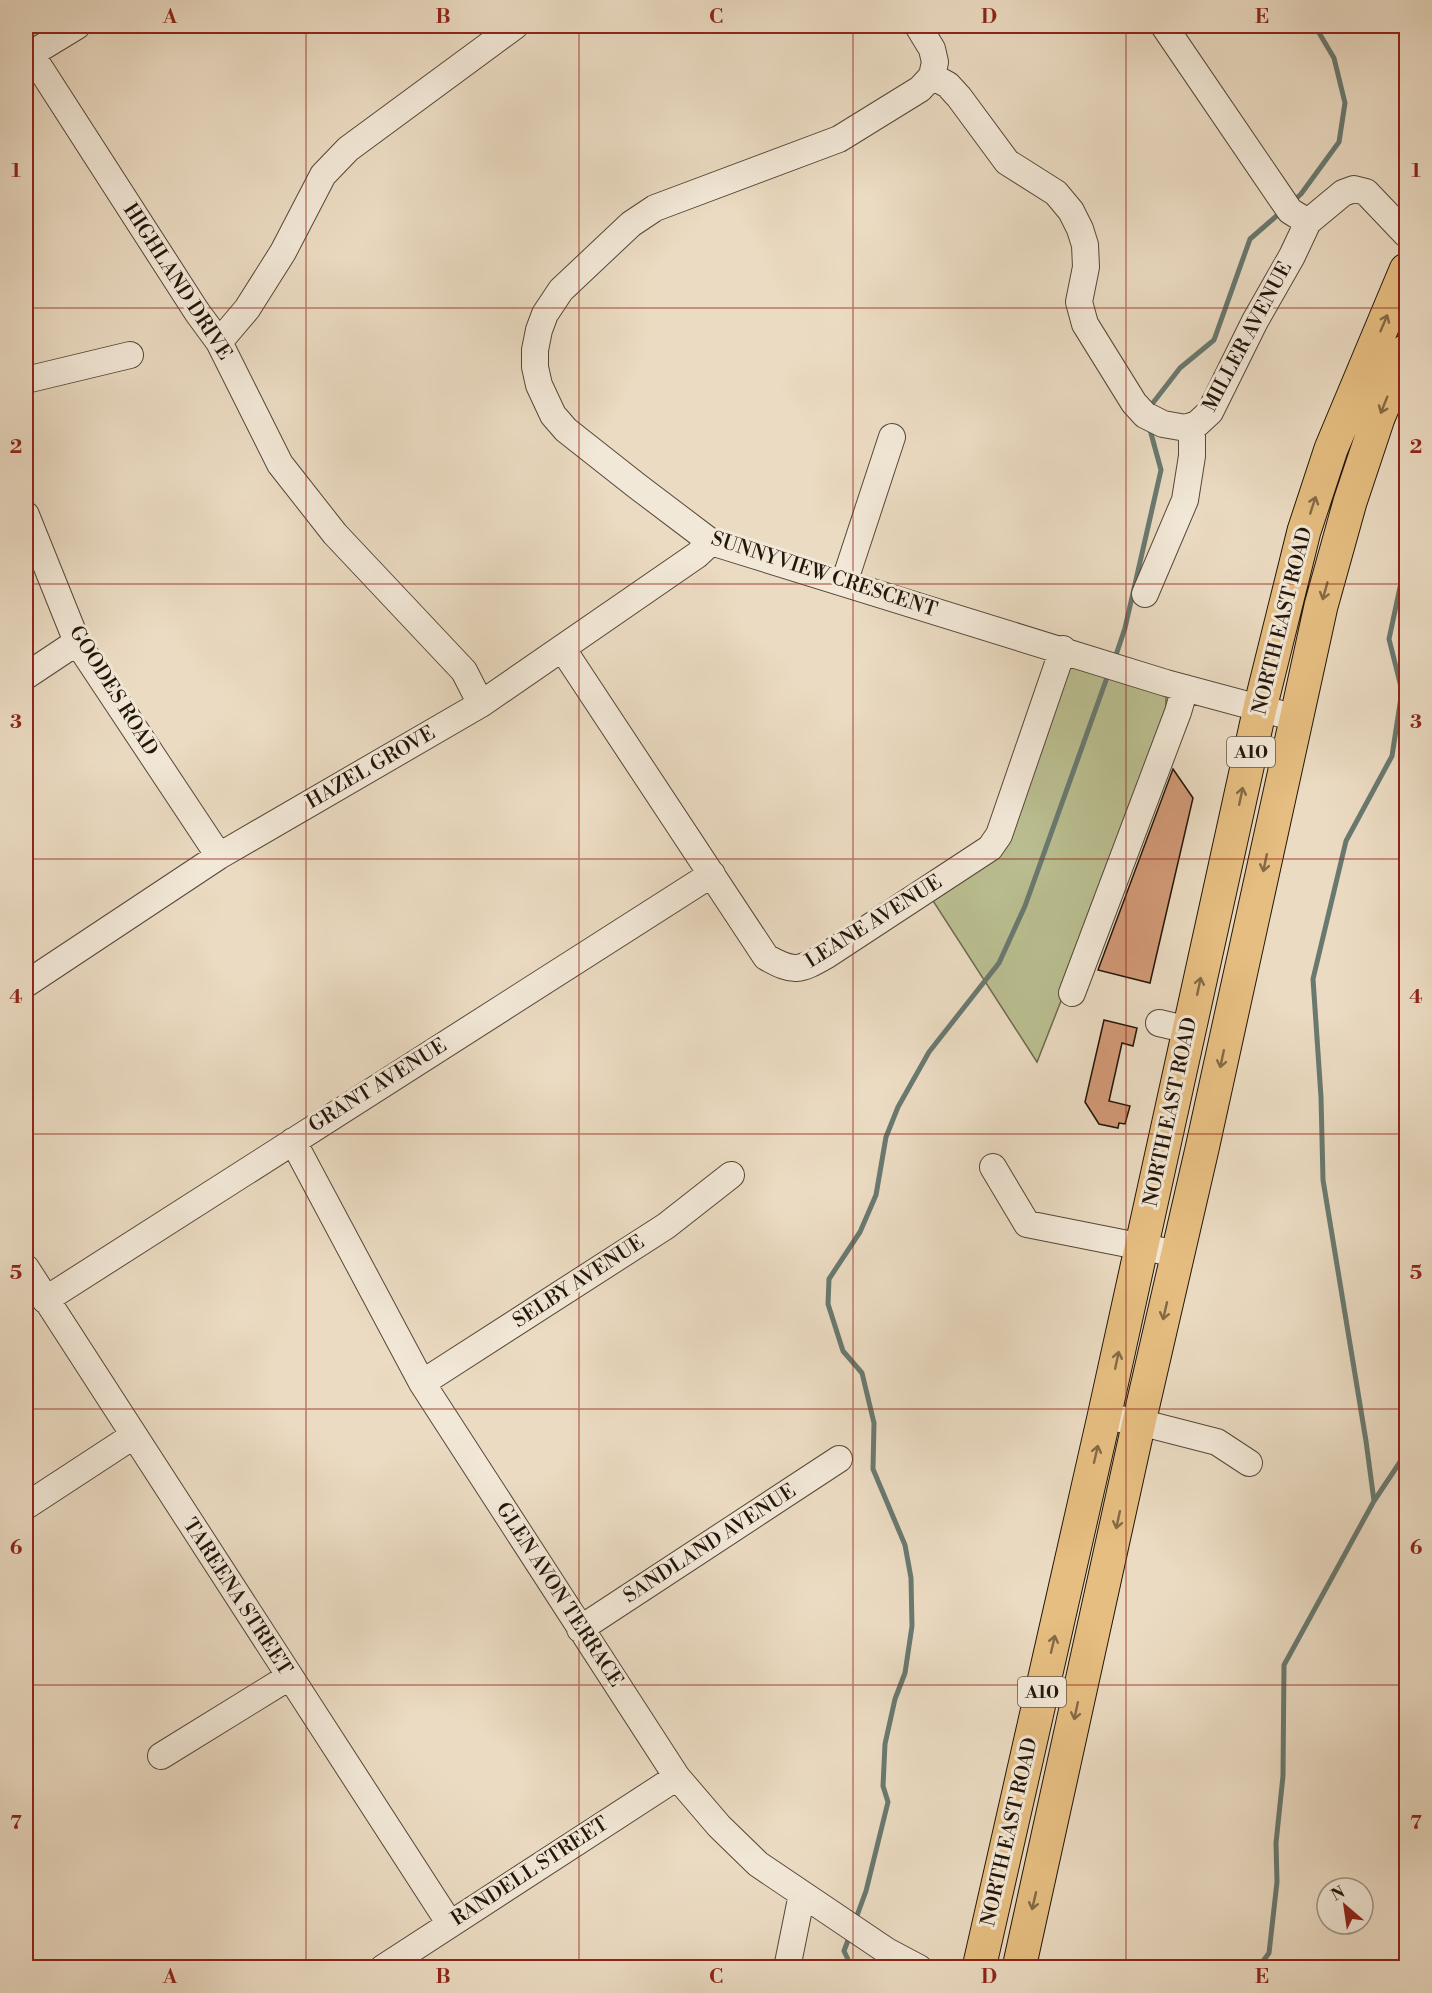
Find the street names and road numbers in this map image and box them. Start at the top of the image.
street label: HIGHLAND DRIVE [117,199,237,365]
street label: MILLER AVENUE [1198,258,1298,416]
street label: NORTH EAST ROAD [1248,524,1318,718]
street label: SUNNYVIEW CRESCENT [708,527,940,623]
street label: GOODES ROAD [63,621,163,761]
street label: HAZEL GROVE [302,721,440,815]
road number: A10 [1227,737,1275,767]
street label: LEANE AVENUE [801,870,947,974]
street label: NORTH EAST ROAD [1139,1015,1203,1209]
street label: GRANT AVENUE [304,1034,452,1138]
street label: SELBY AVENUE [509,1230,649,1334]
street label: SANDLAND AVENUE [619,1479,801,1609]
street label: GLEN AVON TERRACE [490,1498,628,1692]
street label: TAREENA STREET [177,1514,297,1680]
road number: A10 [1018,1677,1066,1707]
street label: NORTH EAST ROAD [976,1735,1044,1929]
street label: RANDELL STREET [447,1812,613,1932]

